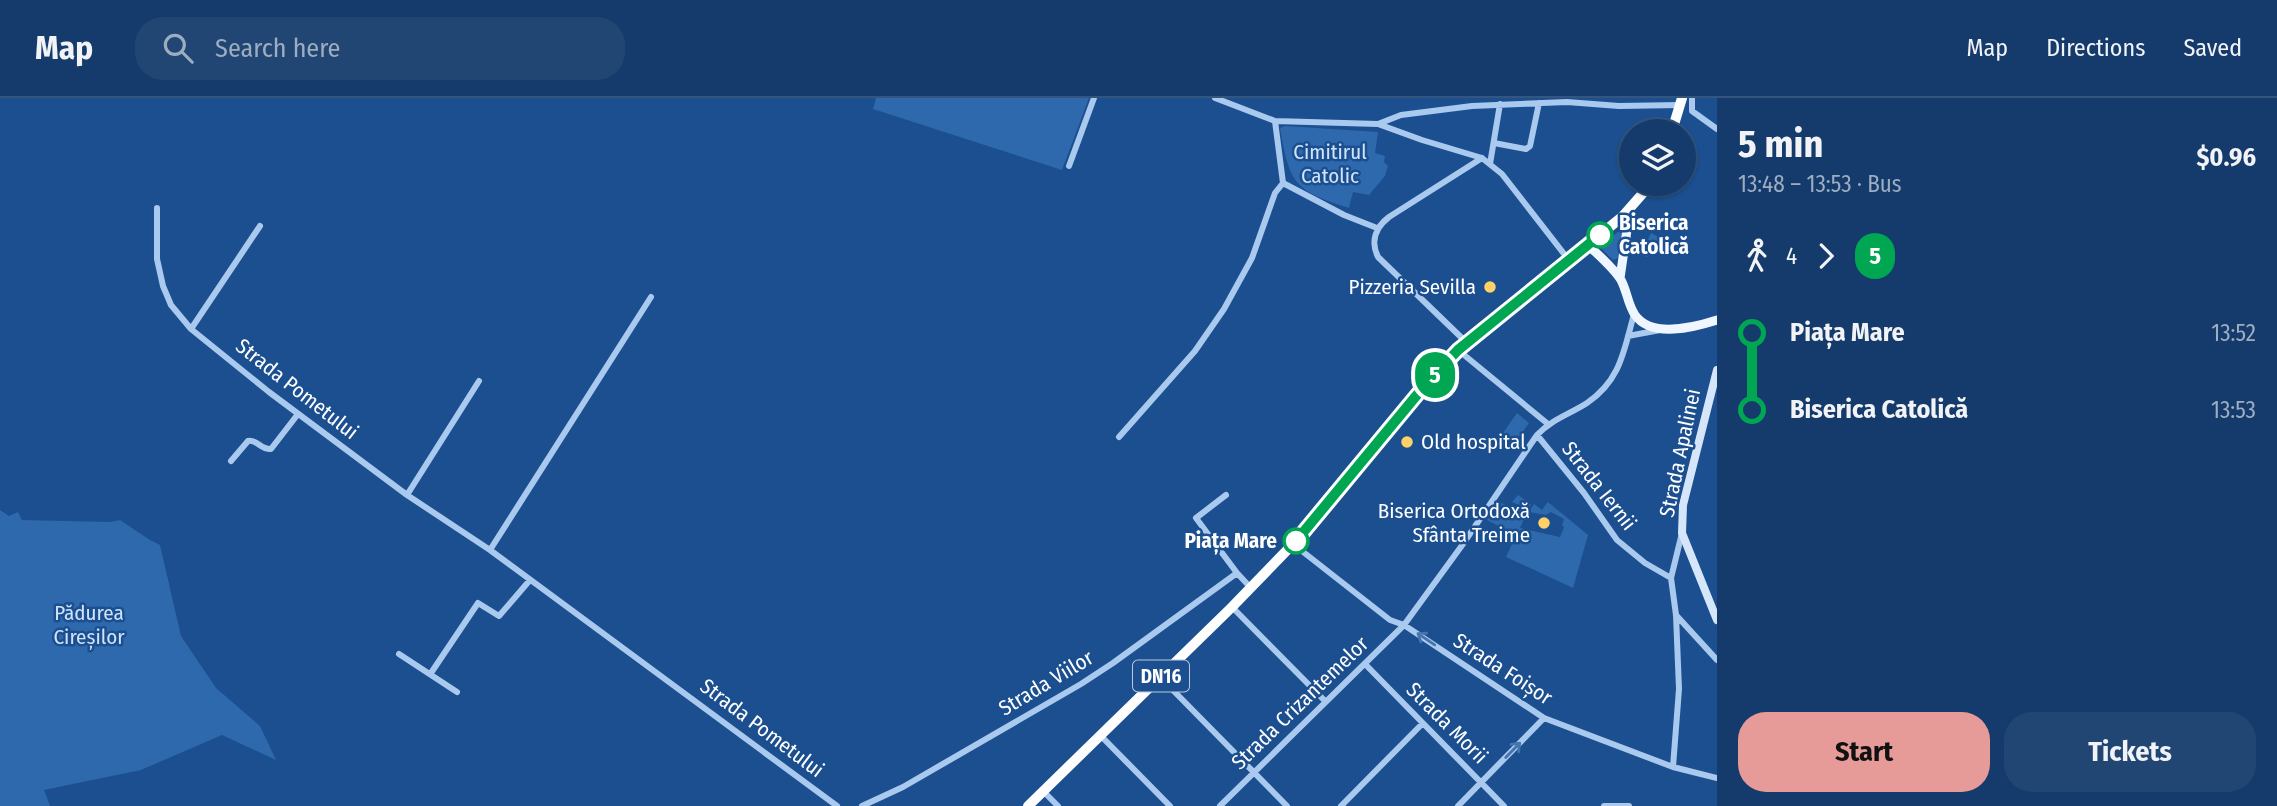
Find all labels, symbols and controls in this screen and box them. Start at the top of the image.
search box [135,17,625,80]
text: Map [35,28,93,68]
icon: search [159,29,197,67]
text: Search here [215,33,340,64]
text: Map [1967,34,2008,62]
text: Directions [2046,34,2145,62]
text: Saved [2183,34,2242,62]
map controls [1619,119,1696,196]
button: layers [1619,119,1696,196]
text: 5 min [1738,121,1823,167]
park label: Cimitirul Catolic [1293,139,1367,189]
text: $0.96 [2196,142,2256,173]
text: 13:48 – 13:53 · Bus [1738,170,1902,198]
place label: Biserica Catolică [1619,210,1689,260]
marker: Biserica Catolică [1587,222,1613,248]
icon: walk [1738,237,1776,275]
icon: forward [1807,237,1845,275]
text: 4 [1786,242,1797,270]
text: 5 [1869,242,1881,270]
place label: Pizzeria Sevilla [1348,274,1476,300]
marker: Pizzeria Sevilla [1482,279,1498,295]
text: Piața Mare [1790,317,1905,348]
text: 13:52 [2211,319,2256,347]
street label: Strada Pometului [231,333,363,445]
line badge: 5 [1412,352,1458,398]
text: 5 [1429,361,1441,389]
street label: Strada Apalinei [1654,387,1706,519]
text: Biserica Catolică [1790,394,1968,425]
text: 13:53 [2211,396,2256,424]
place label: Old hospital [1421,429,1526,455]
marker: Old hospital [1399,434,1415,450]
street label: Strada Iernii [1556,436,1642,536]
place label: Biserica Ortodoxă Sfânta Treime [1378,498,1530,548]
marker: Biserica Ortodoxă Sfânta Treime [1536,515,1552,531]
place label: Piața Mare [1184,528,1277,555]
marker: Piața Mare [1283,528,1309,554]
park label: Pădurea Cireșilor [53,600,125,650]
street label: Strada Foișor [1449,627,1558,711]
street label: Strada Crizantemelor [1226,631,1374,775]
one-way arrow [1417,632,1436,647]
street label: Strada Viilor [994,644,1099,721]
road number: DN16 [1133,660,1189,692]
street label: Strada Pometului [695,673,829,783]
street label: Strada Morii [1401,677,1493,769]
button: Start [1738,712,1990,792]
button: Tickets [2004,712,2256,792]
one-way arrow [1504,742,1521,759]

